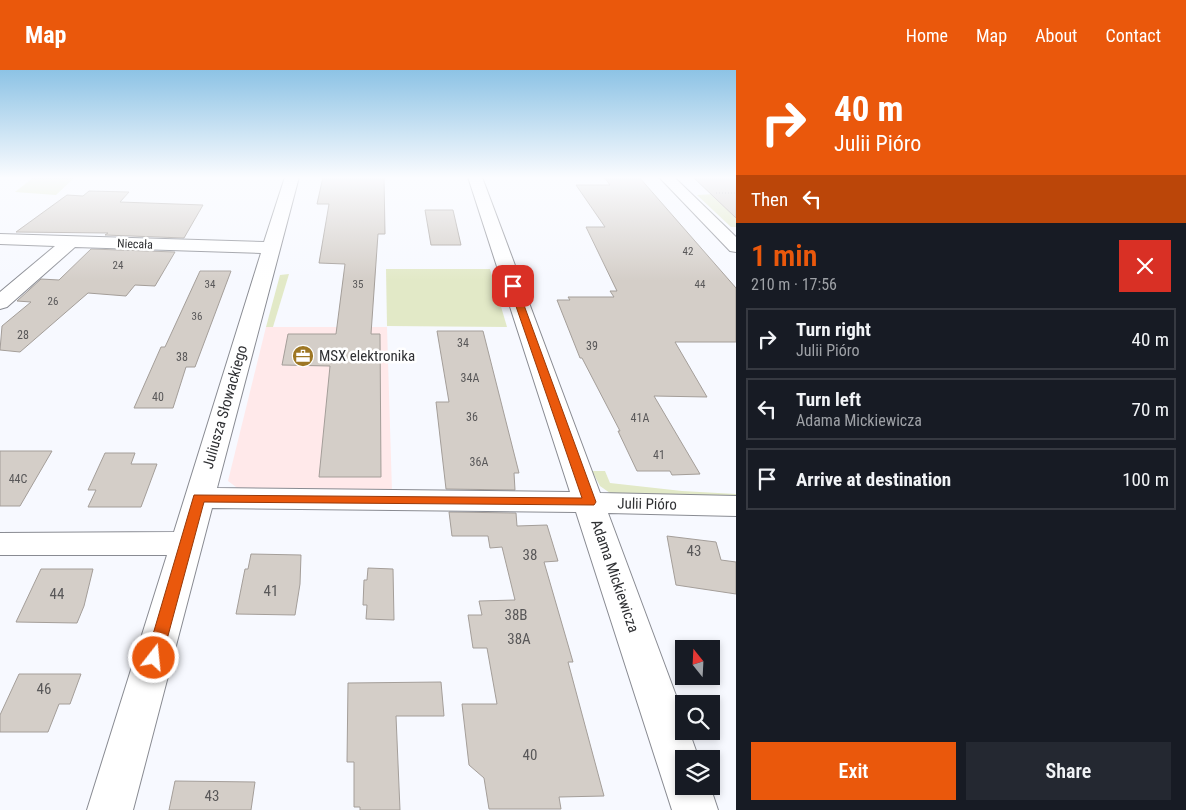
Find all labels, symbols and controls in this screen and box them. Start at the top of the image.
text: Map [25,21,66,49]
text: Home [906,25,948,46]
text: Map [976,25,1007,46]
text: About [1035,25,1077,46]
text: Contact [1105,25,1161,46]
text: 40 m [834,89,903,130]
icon: right [751,90,816,155]
text: Julii Pióro [834,131,921,156]
icon: left [798,185,826,213]
text: Then [751,188,788,211]
street label: Niecała [117,236,153,252]
text: 1 min [751,238,817,273]
button: close [1119,240,1171,292]
house number: 42 [683,245,693,258]
house number: 24 [113,259,124,272]
pin [492,265,534,307]
icon: arrive [499,272,527,300]
text: 210 m · 17:56 [751,275,837,294]
house number: 34 [205,278,216,291]
house number: 35 [353,278,363,291]
house number: 44 [695,278,706,291]
house number: 26 [48,295,58,308]
house number: 36 [192,310,202,323]
text: Turn right [796,318,871,341]
icon: right [753,325,781,353]
house number: 28 [17,328,29,342]
text: 40 m [1132,328,1169,351]
house number: 34 [457,336,469,350]
house number: 39 [586,339,598,353]
text: Julii Pióro [796,341,859,360]
street label: Juliusza Słowackiego [199,343,251,471]
office icon: MSX elektronika [291,344,315,368]
place label: MSX elektronika [319,347,415,365]
house number: 38 [176,350,188,364]
house number: 34A [461,371,479,385]
text: Turn left [796,388,861,411]
house number: 40 [152,390,164,404]
icon: left [753,395,781,423]
text: 70 m [1132,398,1169,421]
house number: 36 [466,410,478,424]
house number: 41A [631,411,649,425]
text: Adama Mickiewicza [796,411,922,430]
house number: 41 [653,448,665,462]
house number: 36A [470,455,488,469]
icon: arrive [753,465,781,493]
text: Arrive at destination [796,468,951,491]
text: 100 m [1122,468,1169,491]
house number: 44C [9,472,28,486]
street label: Julii Pióro [617,494,677,514]
street label: Adama Mickiewicza [587,517,643,635]
house number: 43 [687,542,701,560]
house number: 38 [523,546,537,564]
house number: 41 [264,582,278,600]
house number: 44 [50,585,64,603]
house number: 38B [505,606,528,624]
house number: 38A [507,630,531,648]
position arrow [127,631,179,683]
north arrow [675,640,720,685]
map controls [675,640,720,795]
house number: 46 [37,680,51,698]
button: search [675,695,720,740]
button: Exit [751,742,956,800]
button: Share [966,742,1171,800]
house number: 40 [523,746,537,764]
button: layers [675,750,720,795]
house number: 43 [205,787,219,805]

